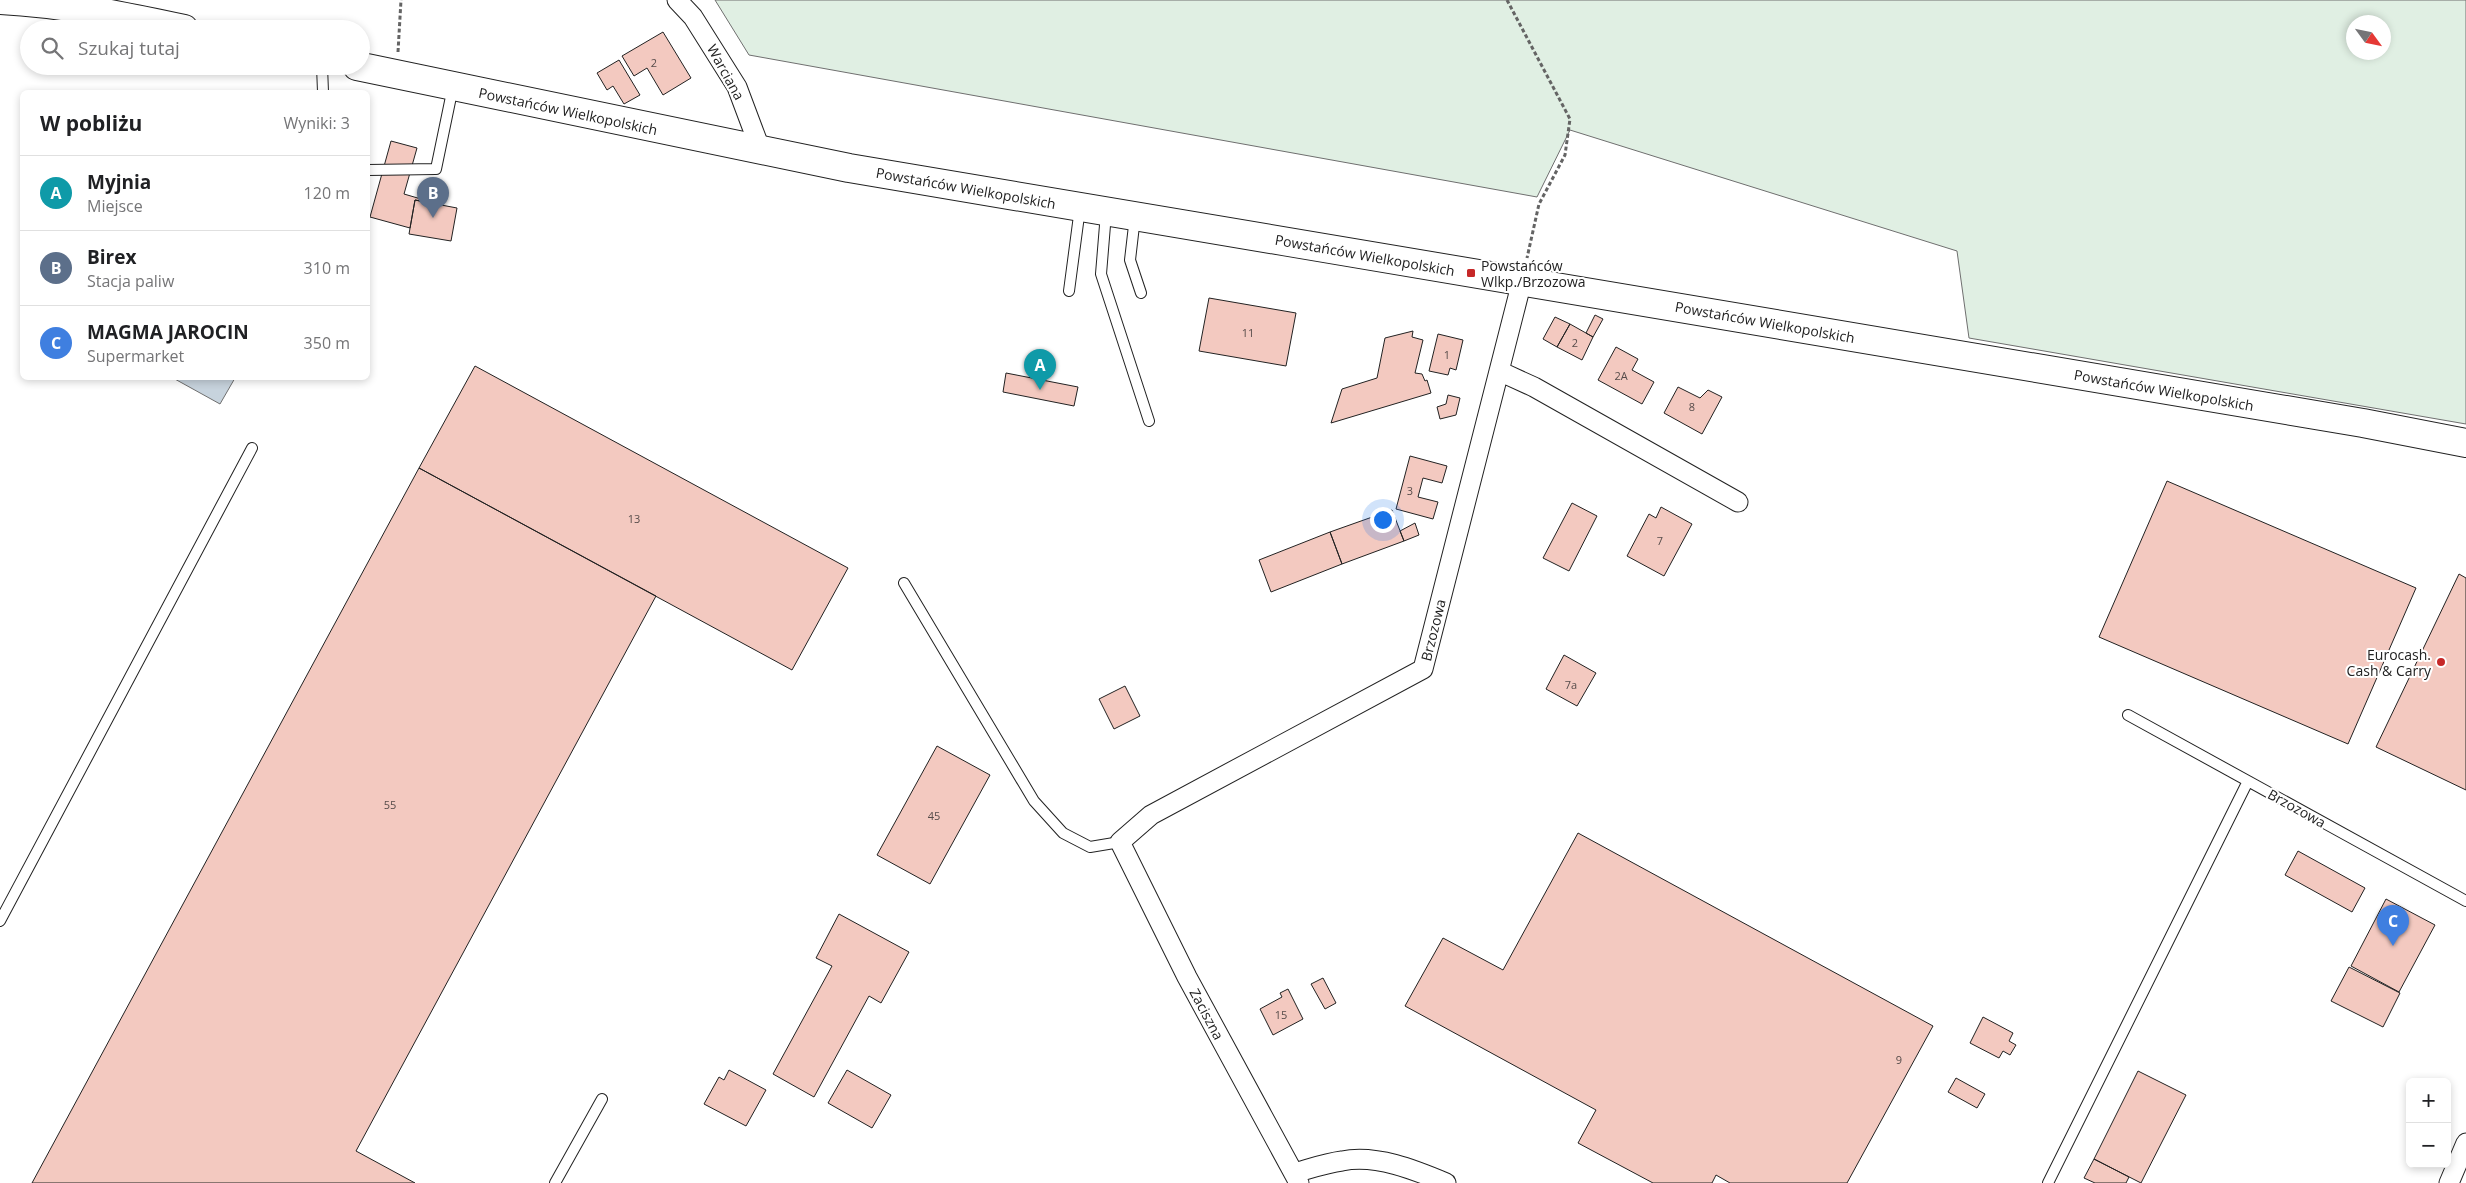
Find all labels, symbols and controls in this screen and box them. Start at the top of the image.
north arrow [2346,15,2391,60]
search box [20,20,370,75]
icon: search [38,34,66,62]
text: Szukaj tutaj [78,35,180,61]
street label: Warciana [703,41,749,103]
house number: 2 [651,55,657,70]
street label: Powstańców Wielkopolskich [477,83,659,139]
text: W pobliżu [40,109,142,137]
text: Wyniki: 3 [283,112,350,134]
street label: Powstańców Wielkopolskich [875,163,1057,213]
text: Myjnia [87,169,151,195]
pin: B [417,177,449,218]
text: A [50,182,62,204]
text: 120 m [304,182,350,204]
text: Miejsce [87,195,143,217]
street label: Powstańców Wielkopolskich [1274,230,1456,280]
text: Birex [87,244,136,270]
place label: Powstańców Wlkp./Brzozowa [1481,256,1586,291]
text: B [51,257,61,279]
text: 310 m [304,257,350,279]
marker: Powstańców Wlkp./Brzozowa [1465,267,1477,279]
text: Stacja paliw [87,270,174,292]
street label: Powstańców Wielkopolskich [1674,297,1856,347]
text: MAGMA JAROCIN [87,319,249,345]
house number: 11 [1242,325,1254,340]
text: C [51,332,61,354]
text: 350 m [304,332,350,354]
house number: 2 [1572,335,1578,350]
text: Supermarket [87,345,184,367]
house number: 1 [1444,347,1450,362]
pin: A [1024,349,1056,390]
street label: Powstańców Wielkopolskich [2073,365,2255,415]
house number: 2A [1614,368,1628,383]
house number: 8 [1689,399,1695,414]
house number: 3 [1407,483,1413,498]
your location [1370,507,1396,533]
house number: 13 [628,511,640,526]
house number: 7 [1657,533,1663,548]
street label: Brzozowa [1416,597,1450,663]
place label: Eurocash. Cash & Carry [2347,645,2432,680]
marker: Eurocash. Cash & Carry [2435,656,2447,668]
house number: 7a [1565,677,1577,692]
street label: Brzozowa [2265,784,2329,832]
house number: 55 [384,797,396,812]
house number: 45 [928,808,940,823]
pin: C [2377,905,2409,946]
street label: Zaciszna [1186,985,1228,1043]
house number: 15 [1275,1007,1287,1022]
house number: 9 [1896,1052,1902,1067]
map controls [2406,1078,2451,1168]
button: + [2406,1078,2451,1123]
button: − [2406,1123,2451,1168]

